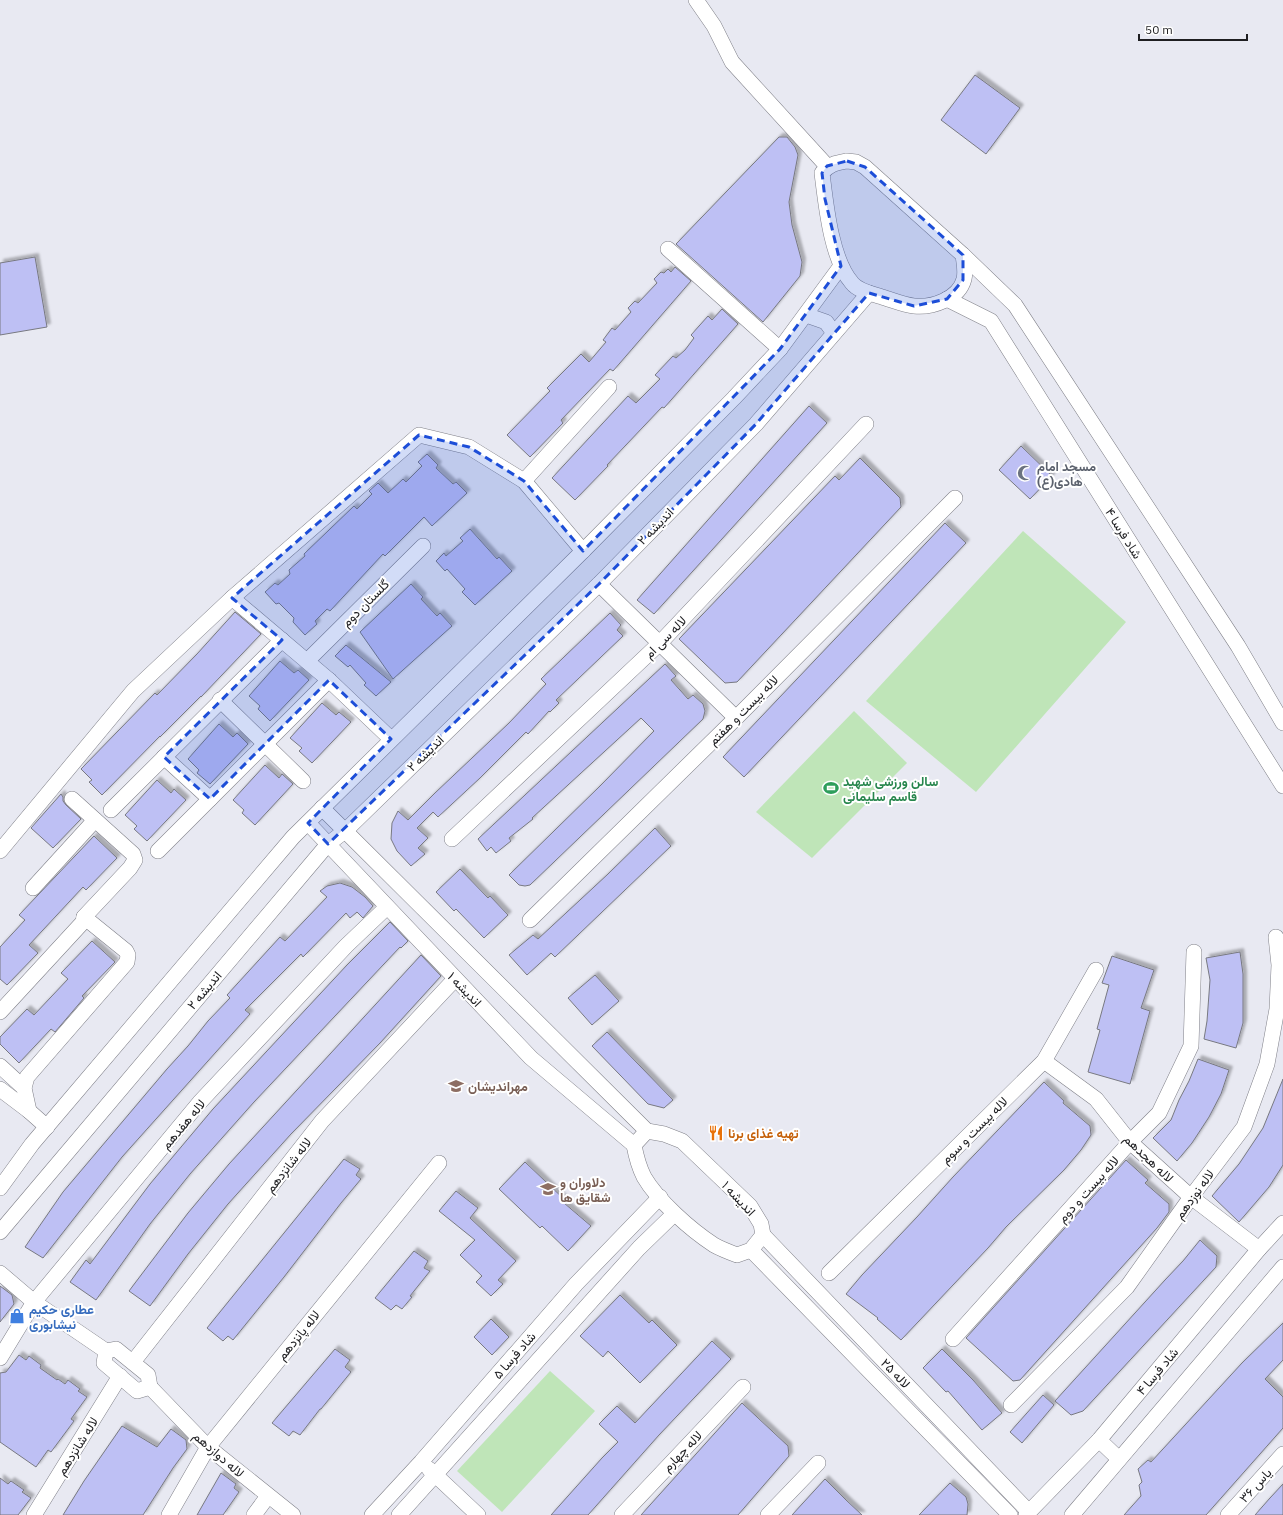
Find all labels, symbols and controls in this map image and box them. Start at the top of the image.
scale bar [1139,16,1247,42]
text: 50 m [1145,22,1173,37]
place label: مسجد امام هادی(ع) [1037,458,1096,490]
mosque icon: مسجد امام هادی(ع) [1016,464,1034,482]
street label: اندیشه ۲ [634,504,677,549]
street label: شاد فرسا ۴ [1101,505,1146,562]
street label: گلستان دوم [338,576,393,631]
street label: لاله سی ام [640,612,690,662]
street label: لاله بیست و هفتم [705,672,782,749]
street label: اندیشه ۲ [403,732,448,775]
place label: سالن ورزشی شهید قاسم سلیمانی [843,773,938,805]
sports icon: سالن ورزشی شهید قاسم سلیمانی [822,779,840,797]
street label: اندیشه ۲ [183,968,225,1013]
street label: اندیشه ۱ [444,968,485,1010]
school or university icon: مهراندیشان [447,1077,465,1095]
place label: مهراندیشان [468,1078,528,1095]
street label: لاله بیست و سوم [937,1093,1012,1168]
street label: لاله هفدهم [157,1096,209,1153]
restaurant icon: تهیه غذای برنا [707,1124,725,1142]
place label: تهیه غذای برنا [728,1125,799,1142]
street label: لاله هجدهم [1120,1130,1177,1186]
street label: لاله شانزدهم [261,1134,315,1196]
street label: لاله بیست و دوم [1054,1152,1123,1226]
street label: لاله نوزدهم [1171,1166,1218,1222]
place label: دلاوران و شقایق ها [560,1174,611,1206]
street label: اندیشه ۱ [718,1177,759,1220]
school or university icon: دلاوران و شقایق ها [539,1180,557,1198]
place label: عطاری حکیم نیشابوری [29,1301,94,1333]
shop icon: عطاری حکیم نیشابوری [8,1307,26,1325]
street label: لاله پانزدهم [273,1307,325,1364]
street label: شاد فرسا ۵ [489,1328,540,1383]
street label: شاد فرسا ۴ [1133,1344,1182,1399]
street label: لاله ۲۵ [877,1355,914,1392]
street label: لاله شانزدهم [53,1414,102,1479]
street label: لاله دوازدهم [189,1427,248,1481]
street label: لاله چهارم [659,1427,707,1476]
street label: یاس ۳۶ [1235,1464,1275,1506]

